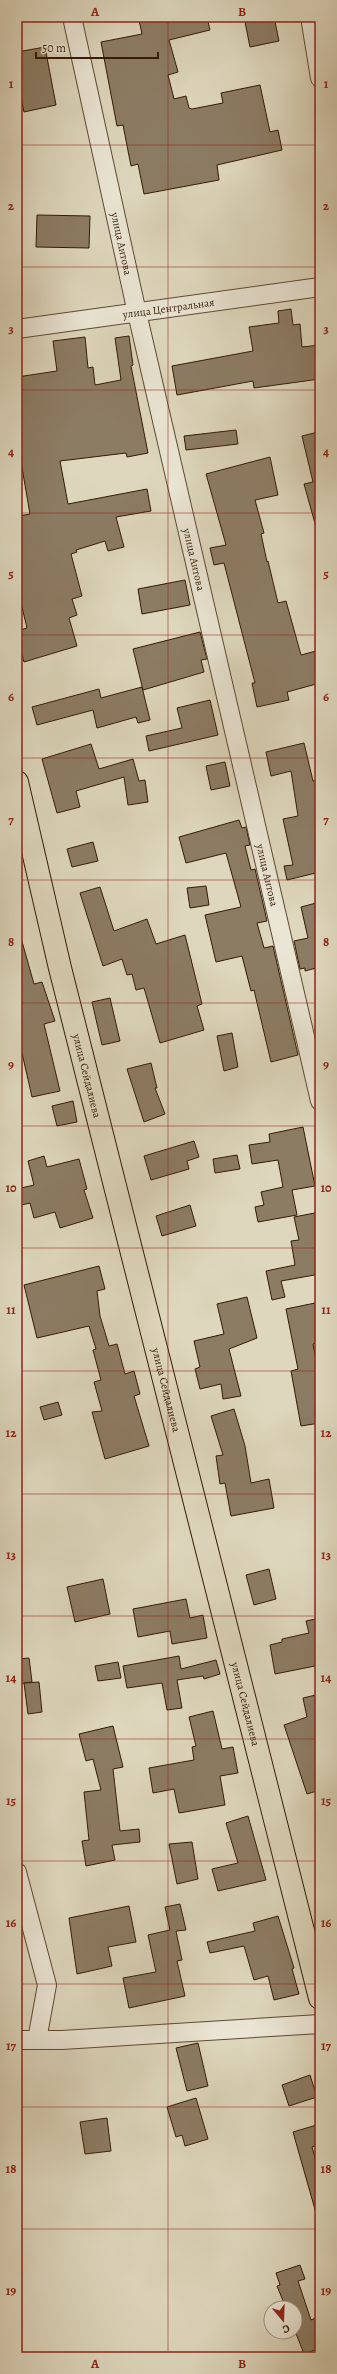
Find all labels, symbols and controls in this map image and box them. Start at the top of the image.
text: A [90,3,100,20]
text: B [238,3,246,20]
scale bar [36,34,158,60]
text: 50 m [42,40,66,56]
text: 1 [9,75,14,92]
text: 1 [324,75,329,92]
text: 2 [8,197,15,214]
text: 2 [323,197,330,214]
street label: улица Аитова [107,210,136,277]
street label: улица Центральная [121,295,215,322]
text: 3 [8,320,14,337]
text: 3 [323,320,329,337]
text: 4 [8,443,14,460]
text: 4 [323,443,329,460]
street label: улица Аитова [179,526,208,593]
text: 5 [8,565,14,582]
text: 5 [323,565,329,582]
text: 6 [8,688,14,705]
text: 6 [323,688,329,705]
text: 7 [8,811,14,828]
text: 7 [323,811,329,828]
street label: улица Аитова [252,841,282,909]
text: 8 [8,933,14,950]
text: 8 [323,933,329,950]
street label: улица Сейдалиева [69,1031,105,1120]
text: 9 [8,1056,14,1073]
text: 9 [323,1056,329,1073]
text: 10 [5,1179,17,1196]
text: 10 [320,1179,332,1196]
text: 11 [6,1301,16,1318]
text: 11 [321,1301,331,1318]
street label: улица Сейдалиева [148,1345,184,1435]
text: 12 [6,1424,17,1441]
text: 12 [321,1424,332,1441]
text: 13 [6,1546,17,1563]
text: 13 [321,1546,332,1563]
street label: улица Сейдалиева [227,1660,263,1749]
text: 14 [6,1669,16,1686]
text: 14 [321,1669,331,1686]
text: 15 [6,1792,17,1809]
text: 15 [321,1792,332,1809]
text: 16 [6,1914,16,1931]
text: 16 [321,1914,331,1931]
text: 17 [6,2037,17,2054]
text: 17 [321,2037,332,2054]
text: 18 [6,2160,16,2177]
text: 18 [321,2160,331,2177]
text: 19 [6,2282,16,2299]
text: 19 [321,2282,331,2299]
north arrow [263,2300,303,2340]
text: С [280,2321,292,2337]
text: A [90,2355,100,2372]
text: B [238,2355,246,2372]

